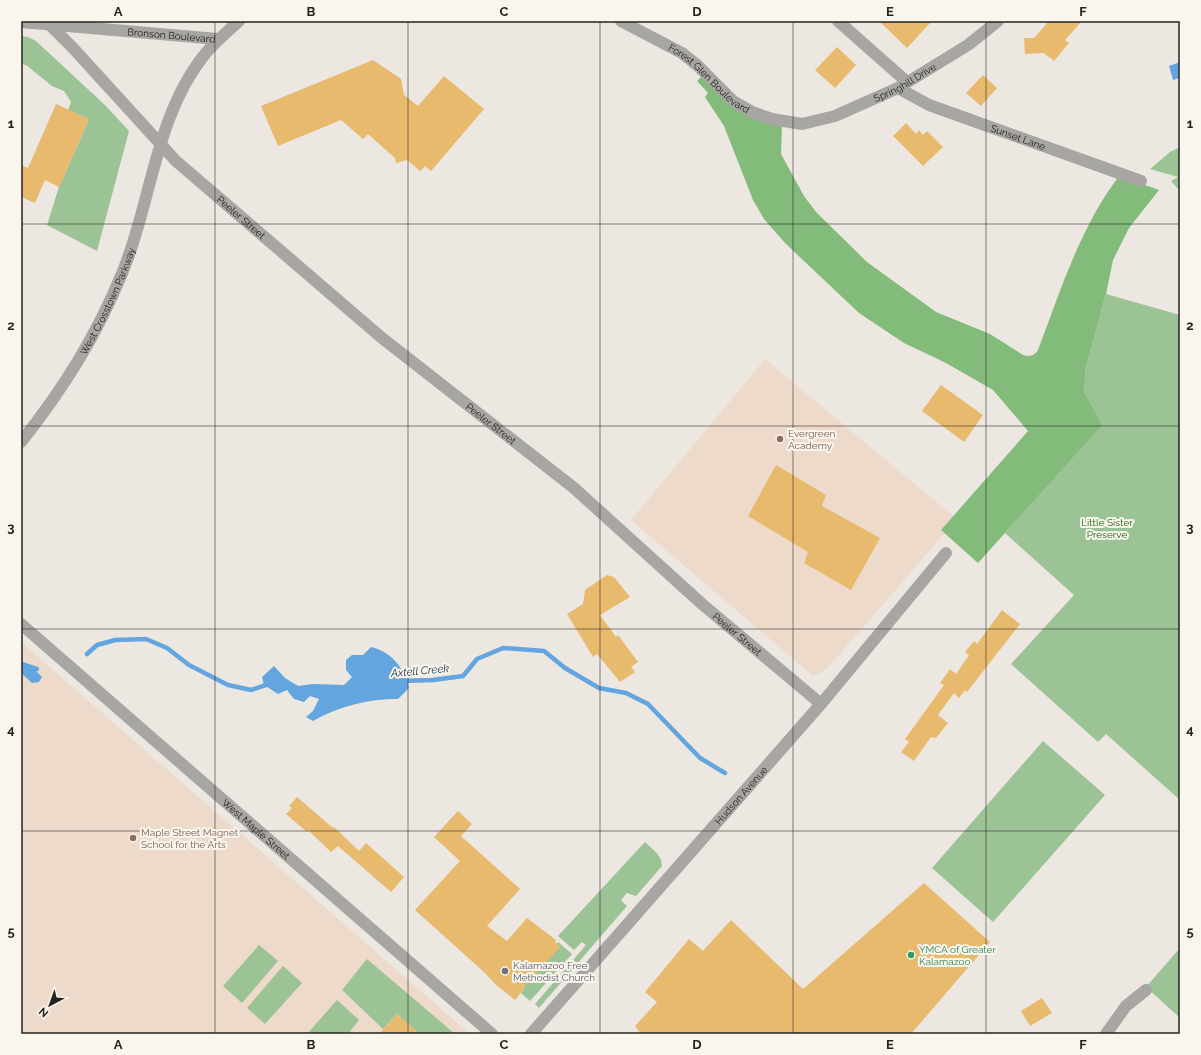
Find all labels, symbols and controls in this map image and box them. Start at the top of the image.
text: A [114,4,123,19]
text: B [307,4,316,19]
text: C [500,4,509,19]
text: D [692,4,702,19]
text: E [886,4,894,19]
text: F [1079,4,1087,19]
street label: Bronson Boulevard [127,26,216,44]
street label: Forest Glen Boulevard [667,41,752,115]
street label: Springhill Drive [872,61,938,104]
text: 1 [8,116,15,131]
text: 1 [1187,116,1194,131]
street label: Sunset Lane [989,122,1047,152]
street label: Peeler Street [215,193,268,241]
street label: West Crosstown Parkway [77,246,137,357]
text: 2 [7,318,15,333]
text: 2 [1186,318,1194,333]
street label: Peeler Street [464,400,519,447]
place label: Evergreen Academy [788,428,836,451]
marker: Evergreen Academy [775,434,785,444]
park label: Little Sister Preserve [1081,517,1133,540]
text: 3 [7,520,15,535]
text: 3 [1186,520,1194,535]
street label: Peeler Street [711,610,764,658]
water label: Axtell Creek [389,662,450,680]
text: 4 [7,722,15,737]
text: 4 [1186,722,1194,737]
street label: Hudson Avenue [712,764,769,826]
street label: West Maple Street [220,797,293,862]
place label: Maple Street Magnet School for the Arts [141,827,239,850]
marker: Maple Street Magnet School for the Arts [128,833,138,843]
text: 5 [7,924,15,939]
text: 5 [1186,924,1194,939]
place label: YMCA of Greater Kalamazoo [919,944,996,967]
marker: YMCA of Greater Kalamazoo [906,950,916,960]
place label: Kalamazoo Free Methodist Church [513,960,595,983]
marker: Kalamazoo Free Methodist Church [500,966,510,976]
north arrow [30,985,70,1025]
text: N [36,1005,51,1020]
text: A [114,1037,123,1052]
text: B [307,1037,316,1052]
text: C [500,1037,509,1052]
text: D [692,1037,702,1052]
text: E [886,1037,894,1052]
text: F [1079,1037,1087,1052]

